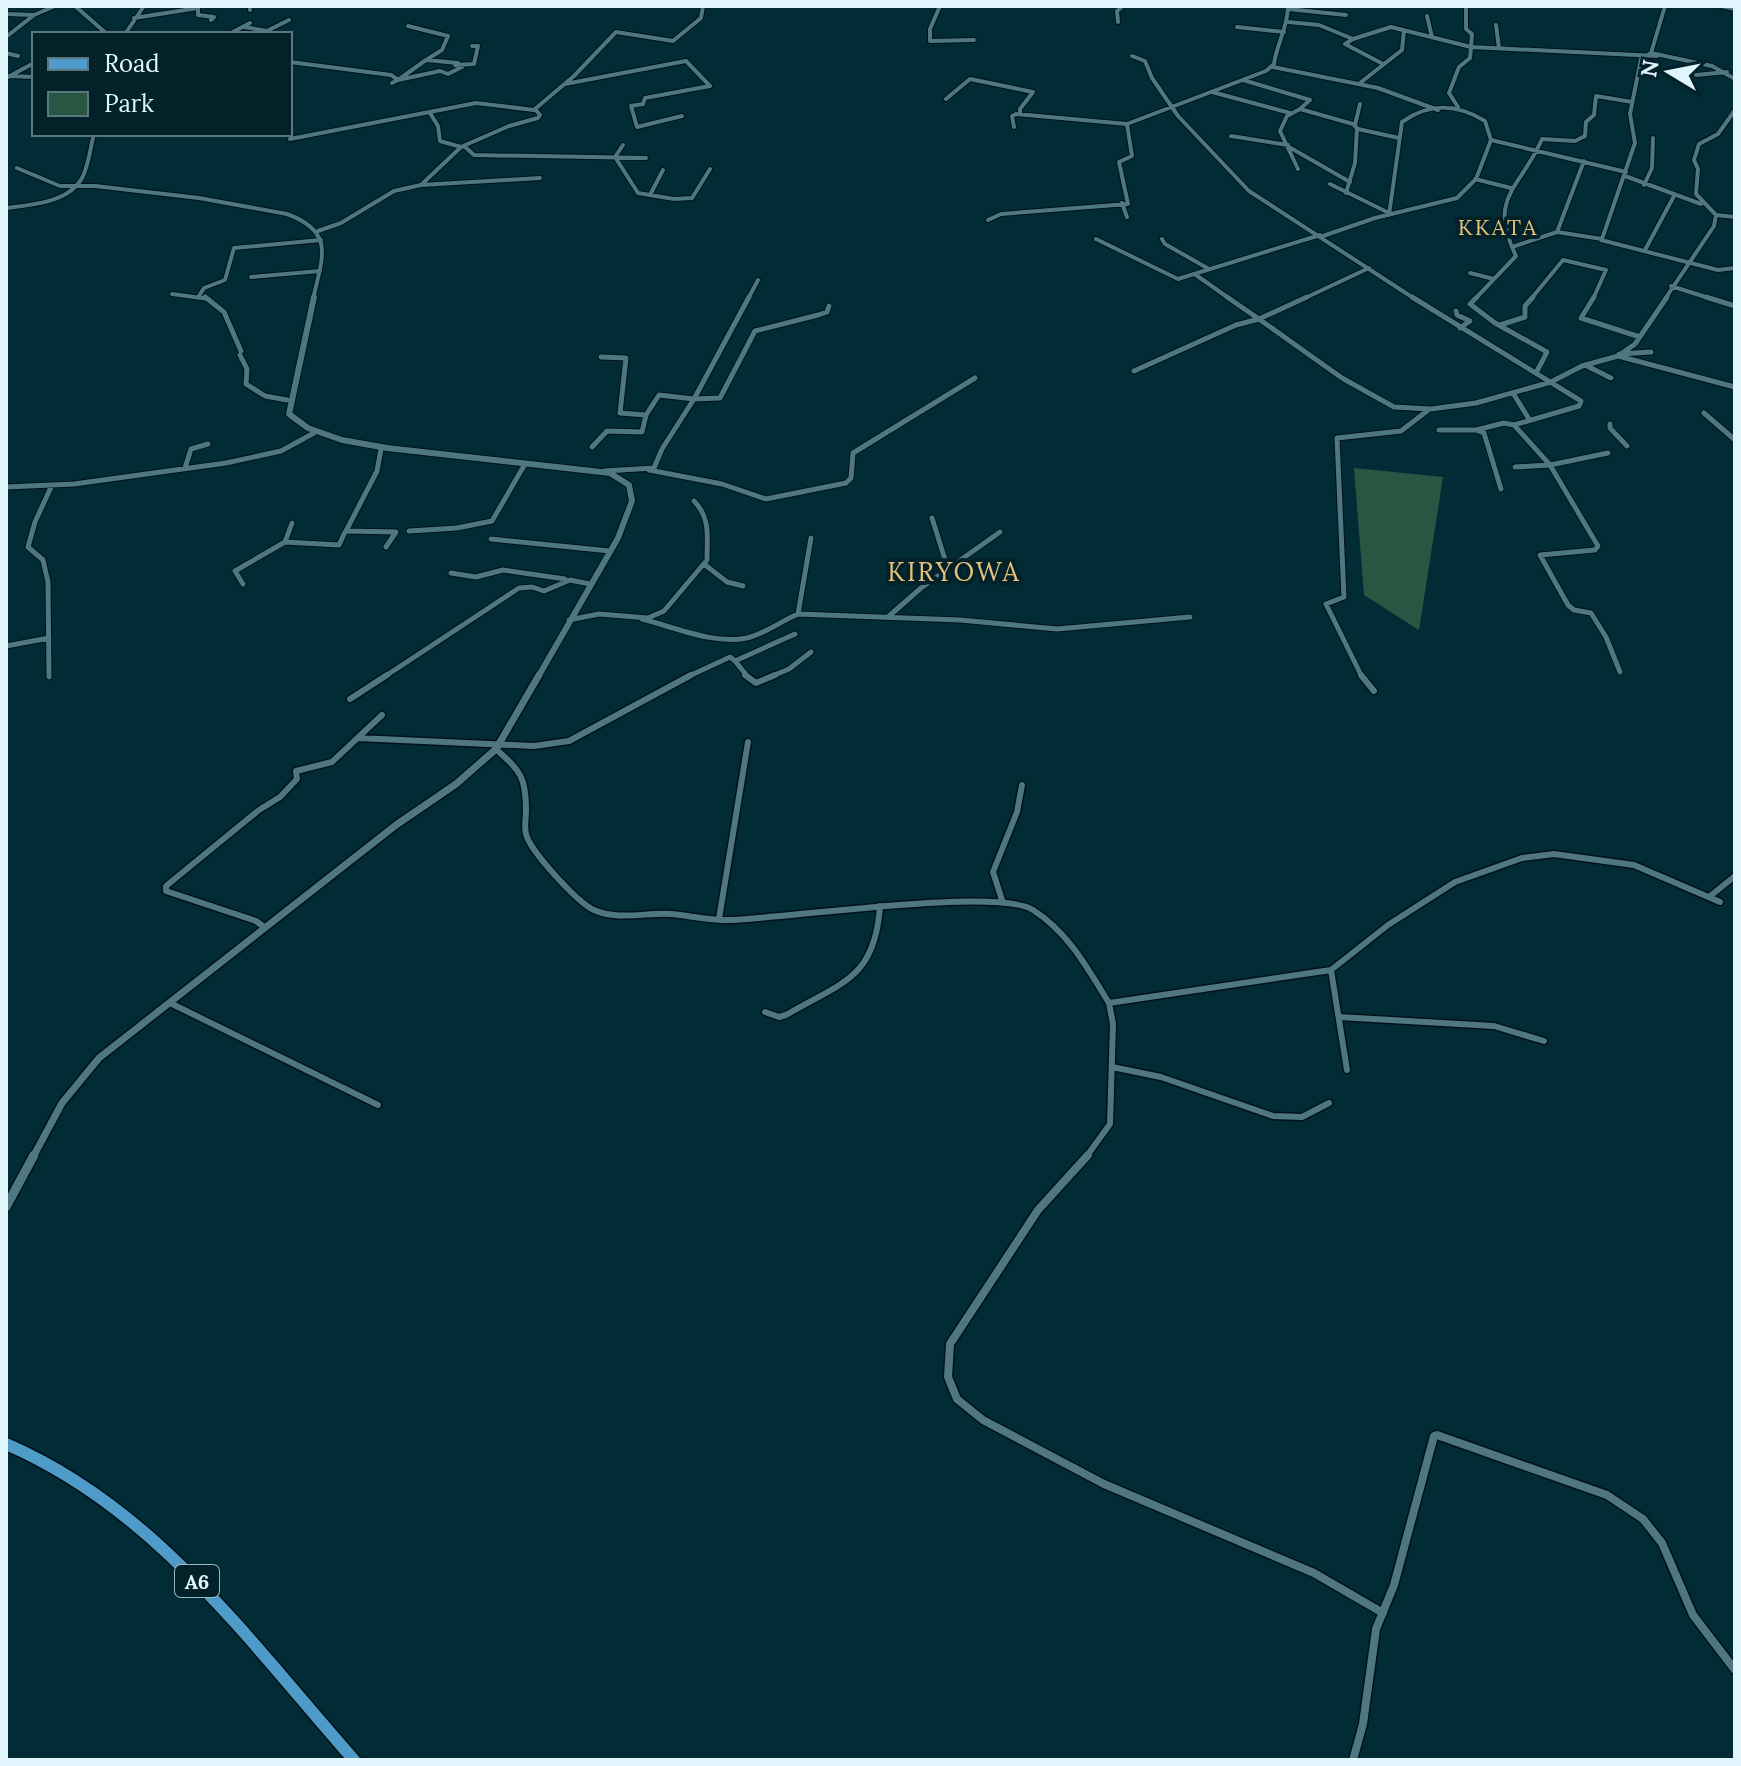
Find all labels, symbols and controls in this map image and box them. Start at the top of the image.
legend [32,32,292,136]
north arrow [1629,32,1709,112]
text: Road [104,48,160,79]
text: N [1634,58,1665,79]
text: Park [104,88,154,119]
district label: KKATA [1458,213,1538,241]
district label: KIRYOWA [887,555,1021,588]
road number: A6 [175,1565,219,1597]

